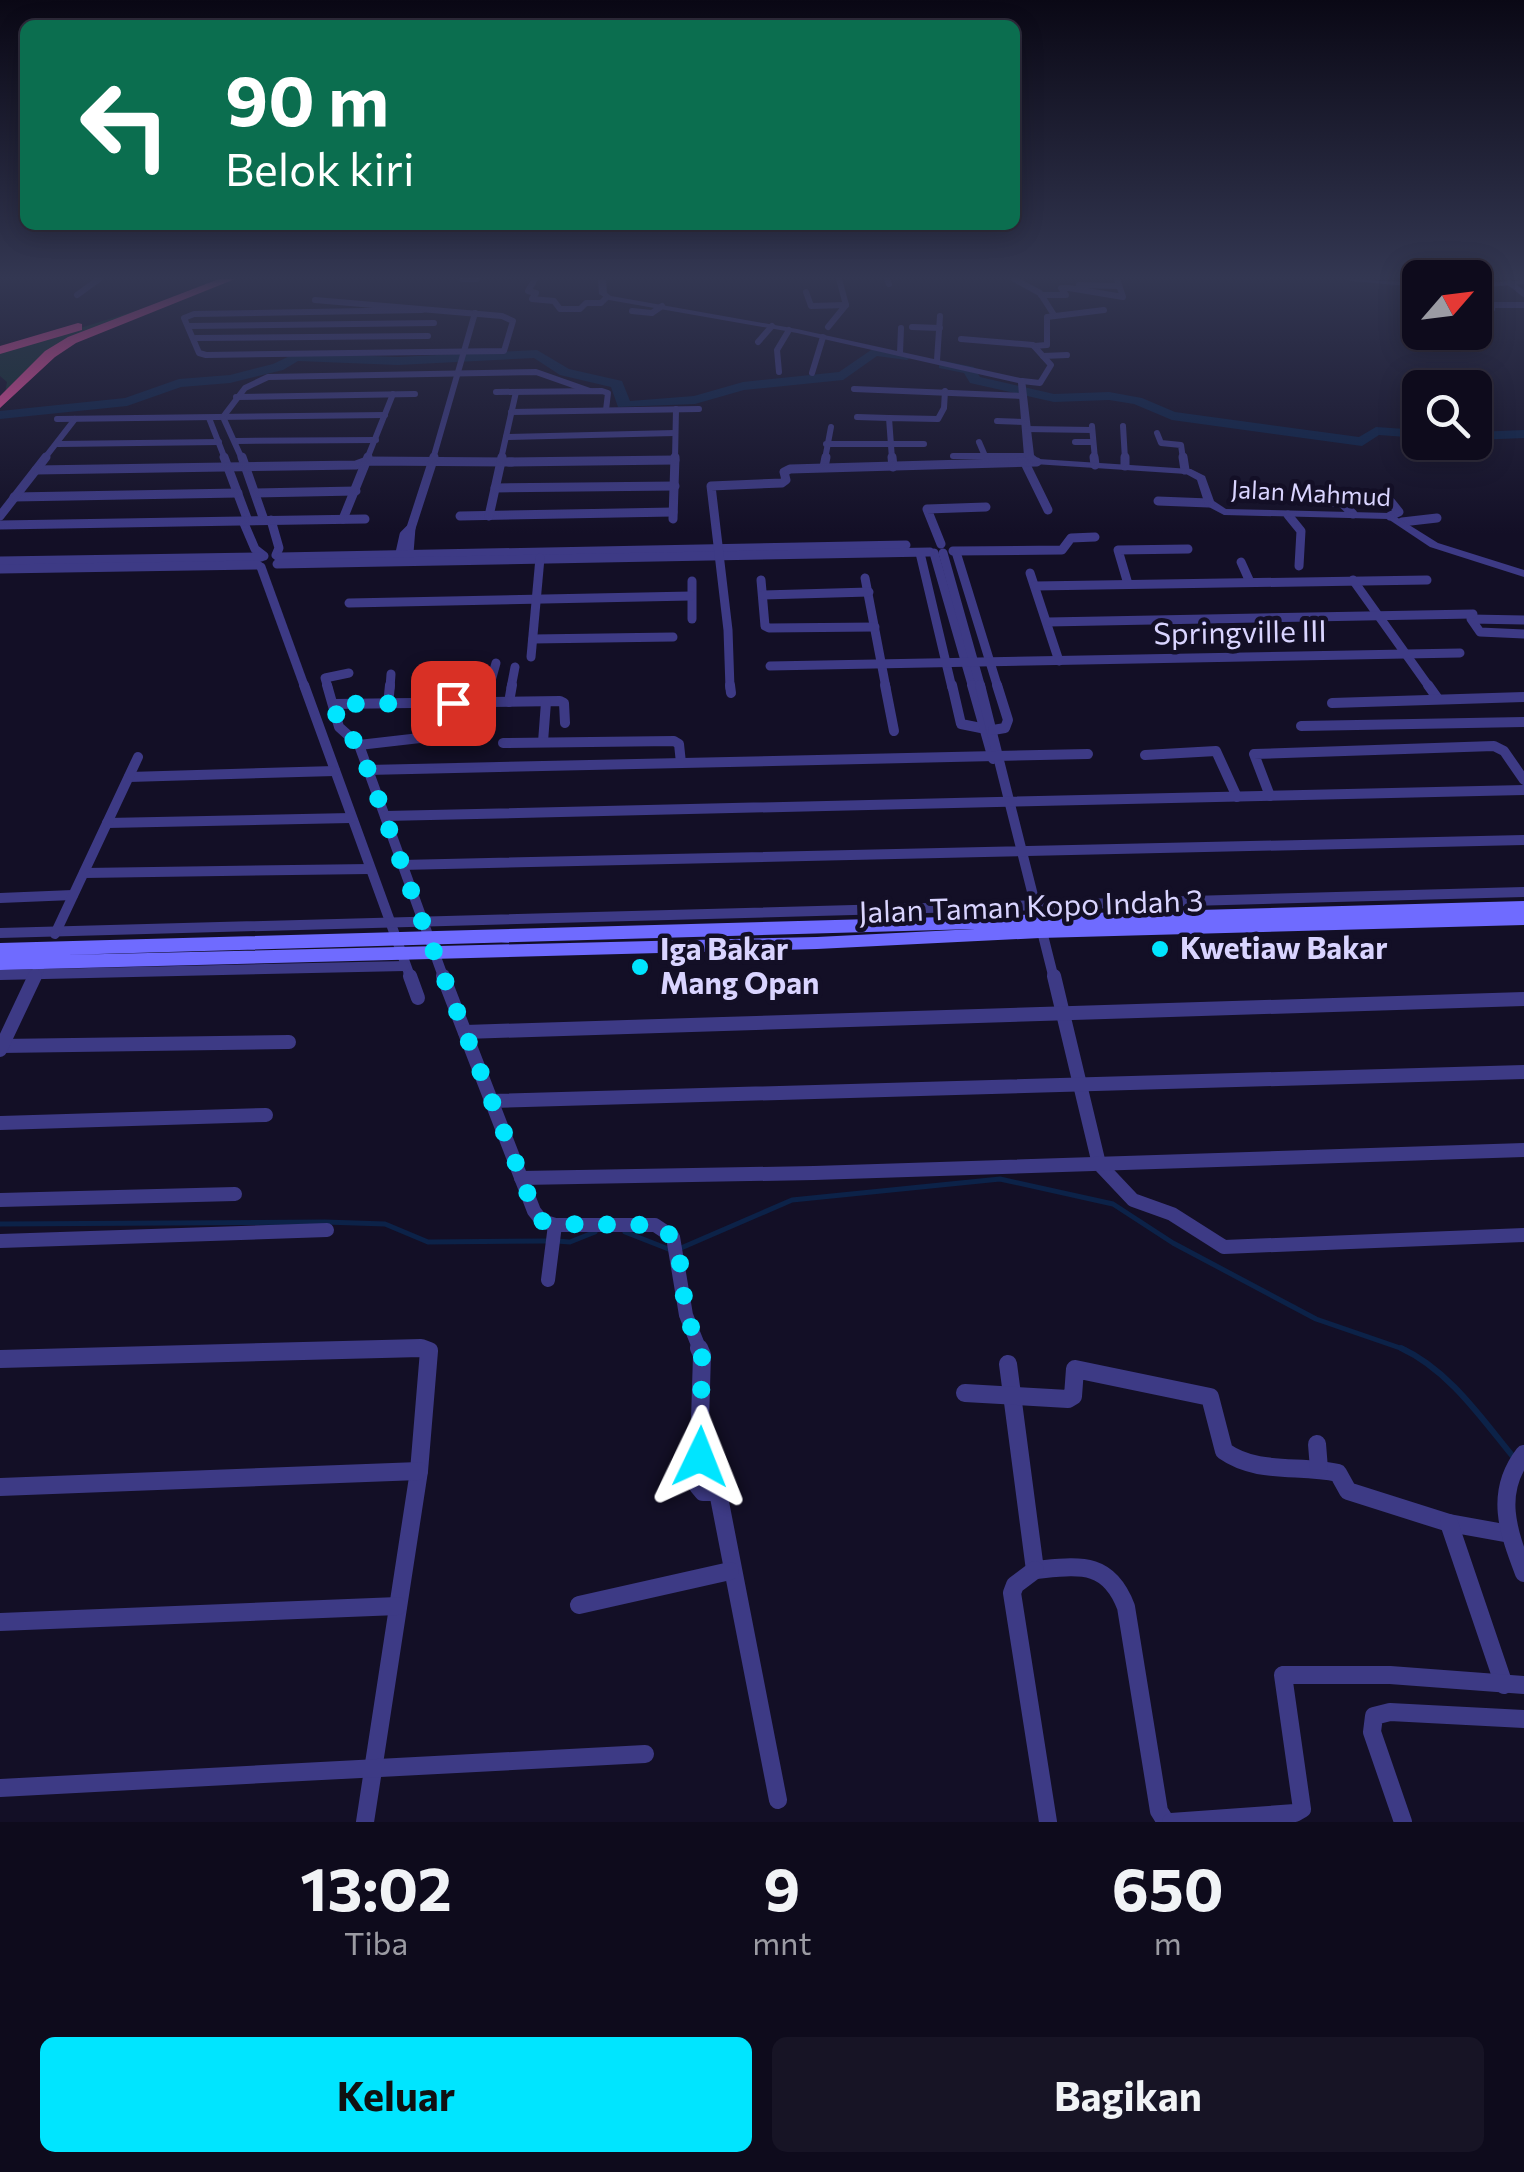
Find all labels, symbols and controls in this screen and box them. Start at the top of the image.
text: 90 m [225,55,389,140]
icon: left [60,60,190,190]
text: Belok kiri [225,140,415,195]
north arrow [1402,260,1492,350]
map controls [1402,260,1492,460]
button: search [1402,370,1492,460]
street label: Jalan Mahmud [1230,473,1392,511]
street label: Springville III [1153,610,1327,651]
pin [411,661,496,746]
icon: arrive [426,676,481,731]
street label: Jalan Taman Kopo Indah 3 [858,880,1204,929]
place label: Kwetiaw Bakar [1180,928,1388,965]
place label: Iga Bakar Mang Opan [660,929,819,1000]
marker: Kwetiaw Bakar [1149,938,1171,960]
marker: Iga Bakar Mang Opan [629,956,651,978]
position arrow [648,1405,752,1509]
text: 13:02 [300,1850,452,1923]
text: 9 [763,1850,800,1923]
text: 650 [1112,1850,1224,1923]
text: Tiba [344,1922,408,1962]
text: mnt [752,1922,812,1962]
text: m [1154,1922,1182,1962]
button: Keluar [40,2037,752,2152]
button: Bagikan [772,2037,1484,2152]

